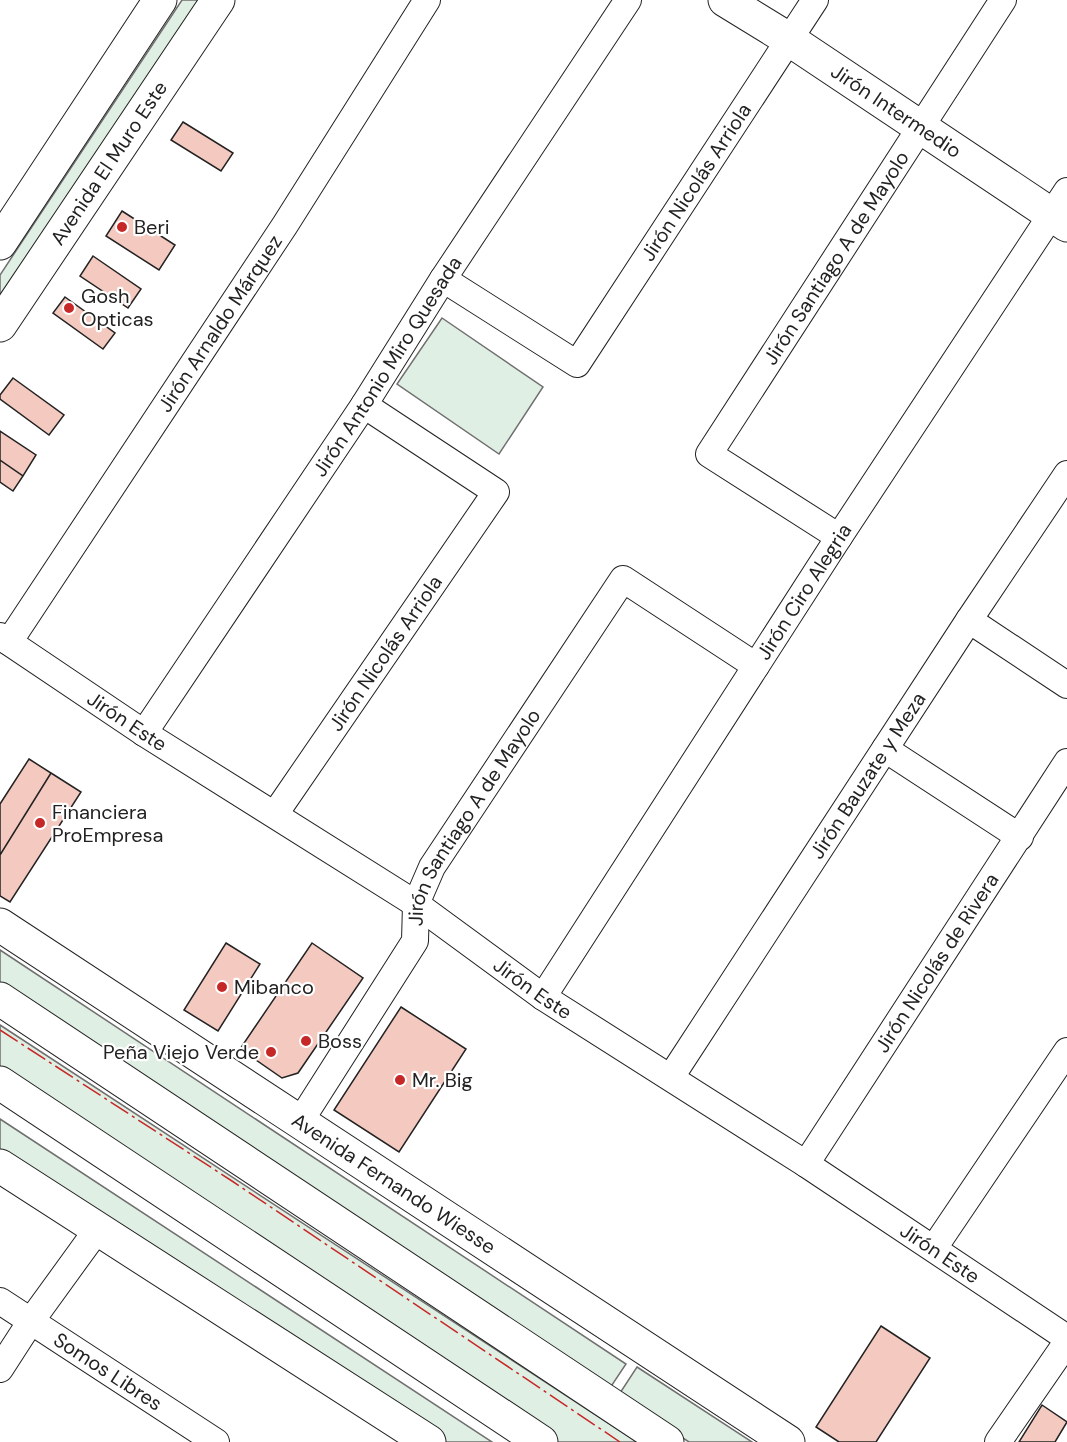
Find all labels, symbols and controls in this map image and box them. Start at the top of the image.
street label: Jirón Intermedio [826,58,966,164]
street label: Avenida El Muro Este [44,76,173,250]
street label: Jirón Nicolás Arriola [635,98,757,266]
street label: Jirón Santiago A de Mayolo [757,146,915,370]
place label: Beri [134,214,170,240]
marker: Beri [115,220,129,234]
street label: Jirón Arnaldo Márquez [152,230,288,417]
street label: Jirón Antonio Miro Quesada [307,251,468,481]
place label: Gosh Opticas [81,283,154,332]
marker: Gosh Opticas [62,301,76,315]
street label: Jirón Ciro Alegria [750,518,857,665]
street label: Jirón Nicolás Arriola [323,570,448,736]
street label: Jirón Este [82,685,172,757]
street label: Jirón Bauzate y Meza [804,687,931,864]
street label: Jirón Santiago A de Mayolo [402,704,546,926]
place label: Financiera ProEmpresa [52,799,163,848]
marker: Financiera ProEmpresa [33,816,47,830]
street label: Jirón Nicolás de Rivera [869,868,1004,1057]
street label: Jirón Este [488,952,577,1025]
place label: Mibanco [234,974,314,1000]
marker: Mibanco [215,980,229,994]
place label: Boss [318,1028,362,1054]
marker: Boss [299,1034,313,1048]
place label: Peña Viejo Verde [103,1039,259,1065]
marker: Peña Viejo Verde [264,1045,278,1059]
place label: Mr. Big [412,1067,473,1093]
marker: Mr. Big [393,1073,407,1087]
street label: Avenida Fernando Wiesse [287,1107,501,1260]
street label: Jirón Este [895,1217,985,1289]
street label: Somos Libres [49,1326,167,1417]

